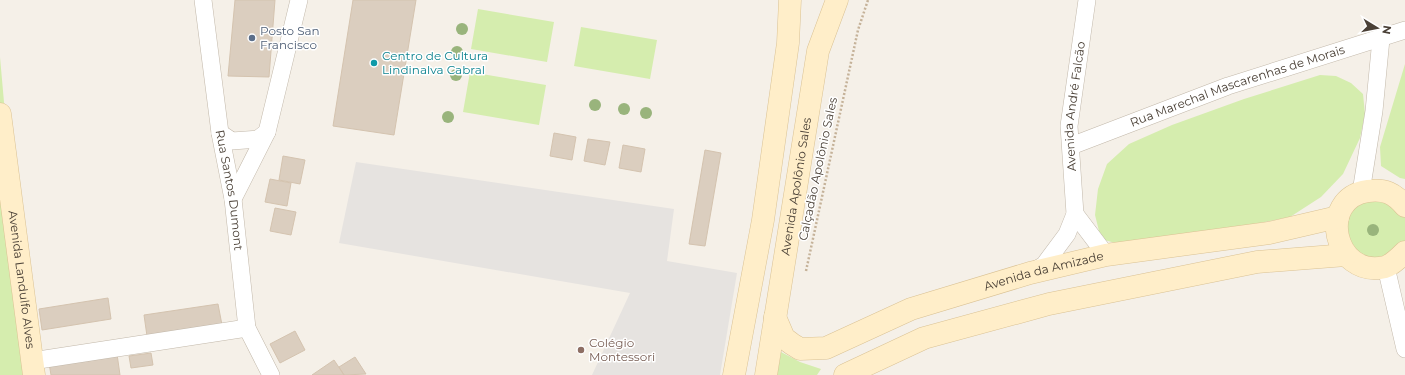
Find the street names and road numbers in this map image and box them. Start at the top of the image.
street label: Avenida André Falcão [1061,40,1088,172]
street label: Rua Marechal Mascarenhas de Morais [1128,41,1347,130]
street label: Calçadão Apolônio Sales [795,96,840,242]
street label: Avenida Apolônio Sales [777,116,814,256]
street label: Rua Santos Dumont [213,128,247,251]
street label: Avenida Landulfo Alves [6,209,39,350]
street label: Avenida da Amizade [982,248,1105,294]

